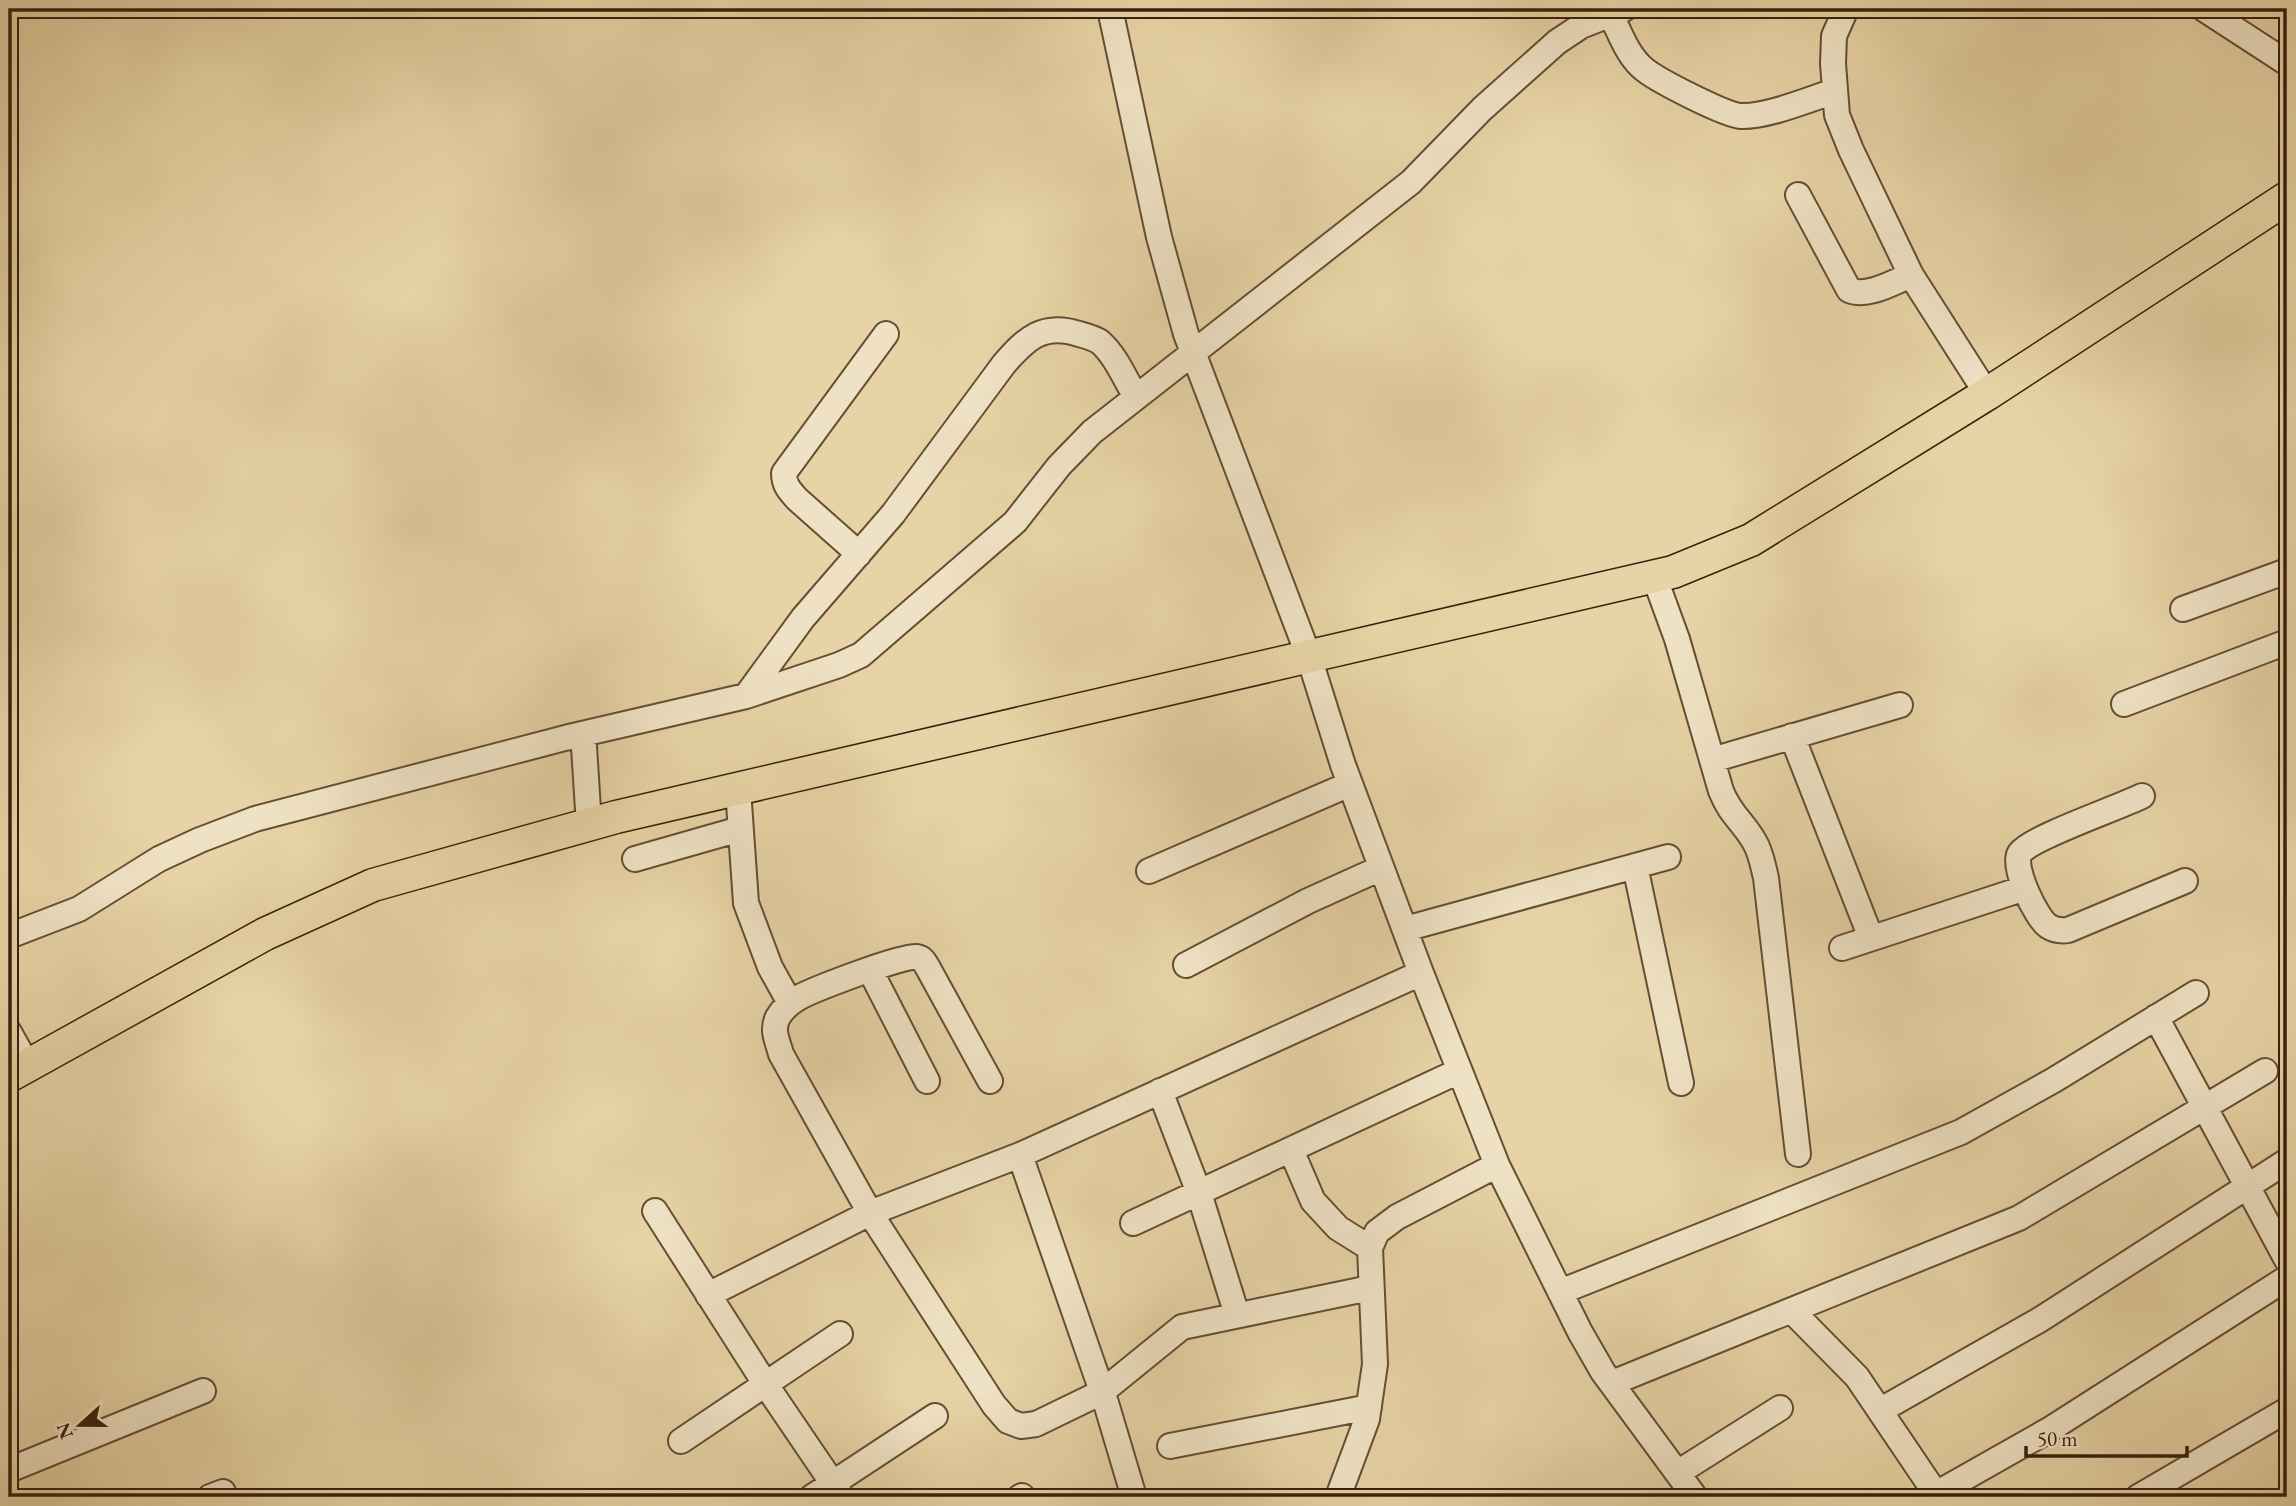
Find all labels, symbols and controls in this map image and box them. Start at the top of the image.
north arrow [46,1390,116,1460]
scale bar [2026,1415,2188,1459]
text: N [50,1419,79,1443]
text: 50 m [2037,1425,2078,1452]

